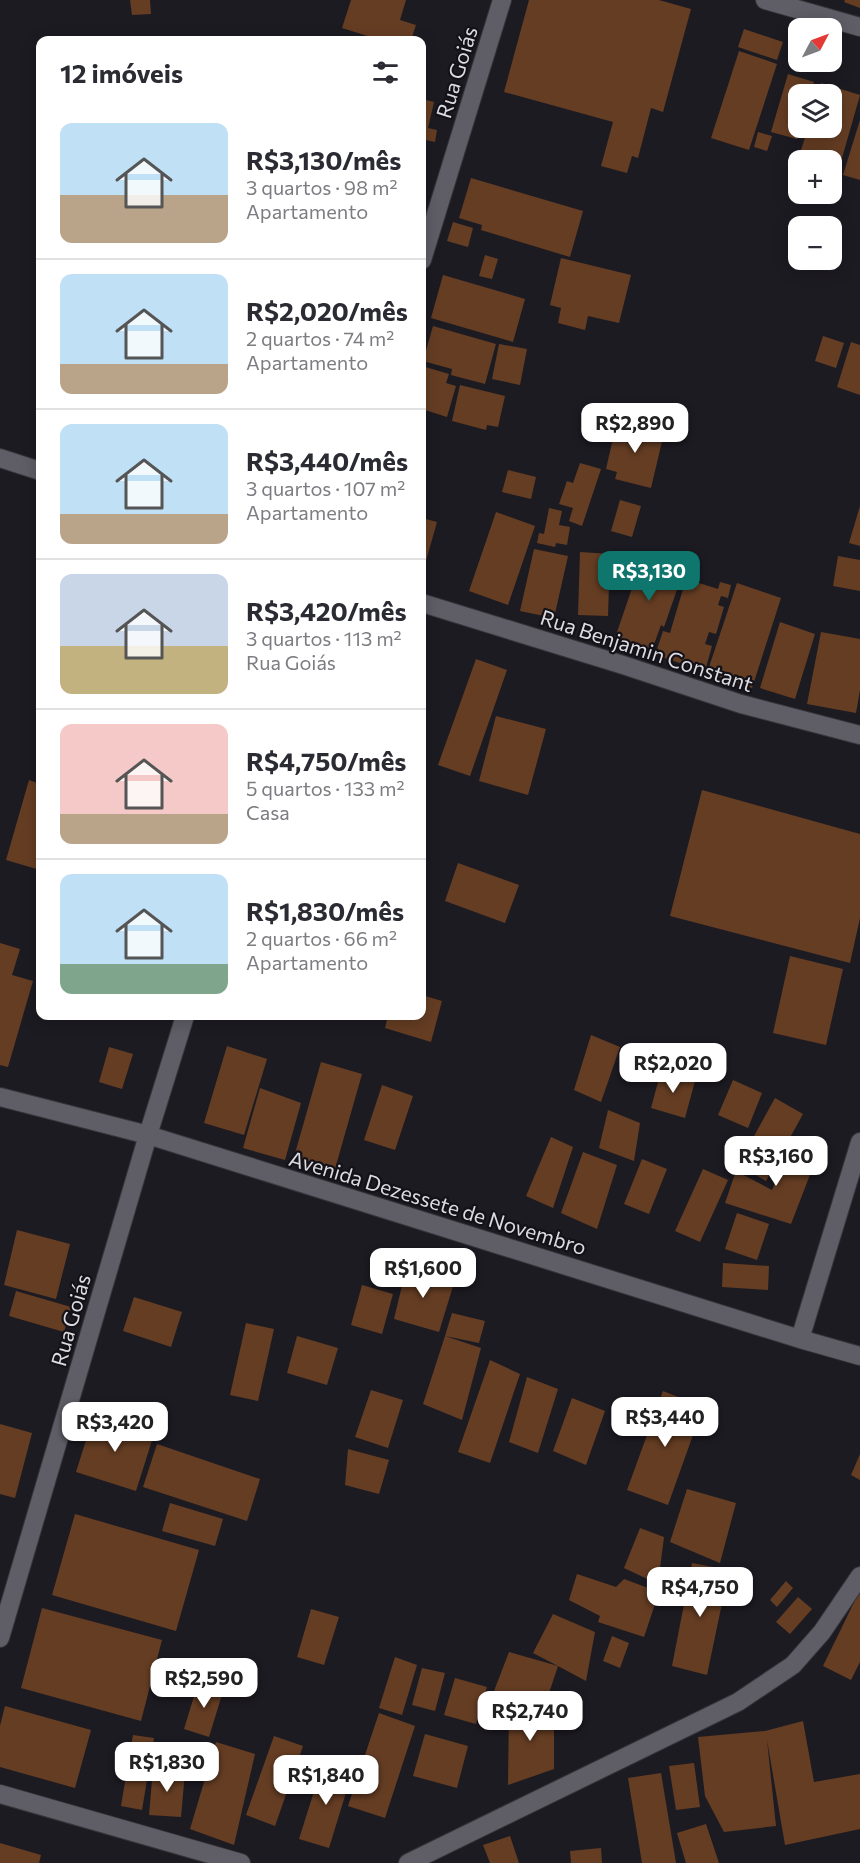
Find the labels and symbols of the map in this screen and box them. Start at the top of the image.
north arrow [788,18,842,72]
street label: Rua Goiás [430,23,482,121]
pin: R$2,890 [580,403,690,454]
pin: R$3,130 [594,551,704,602]
street label: Rua Benjamin Constant [537,604,757,696]
pin: R$2,020 [618,1043,728,1094]
pin: R$3,160 [721,1136,831,1187]
street label: Avenida Dezessete de Novembro [286,1145,590,1259]
pin: R$1,600 [368,1248,478,1299]
street label: Rua Goiás [45,1271,95,1369]
pin: R$3,440 [610,1397,720,1448]
pin: R$3,420 [60,1402,170,1453]
pin: R$4,750 [645,1567,755,1618]
pin: R$2,590 [149,1658,259,1709]
pin: R$2,740 [475,1691,585,1742]
pin: R$1,830 [112,1742,222,1793]
pin: R$1,840 [271,1755,381,1806]

